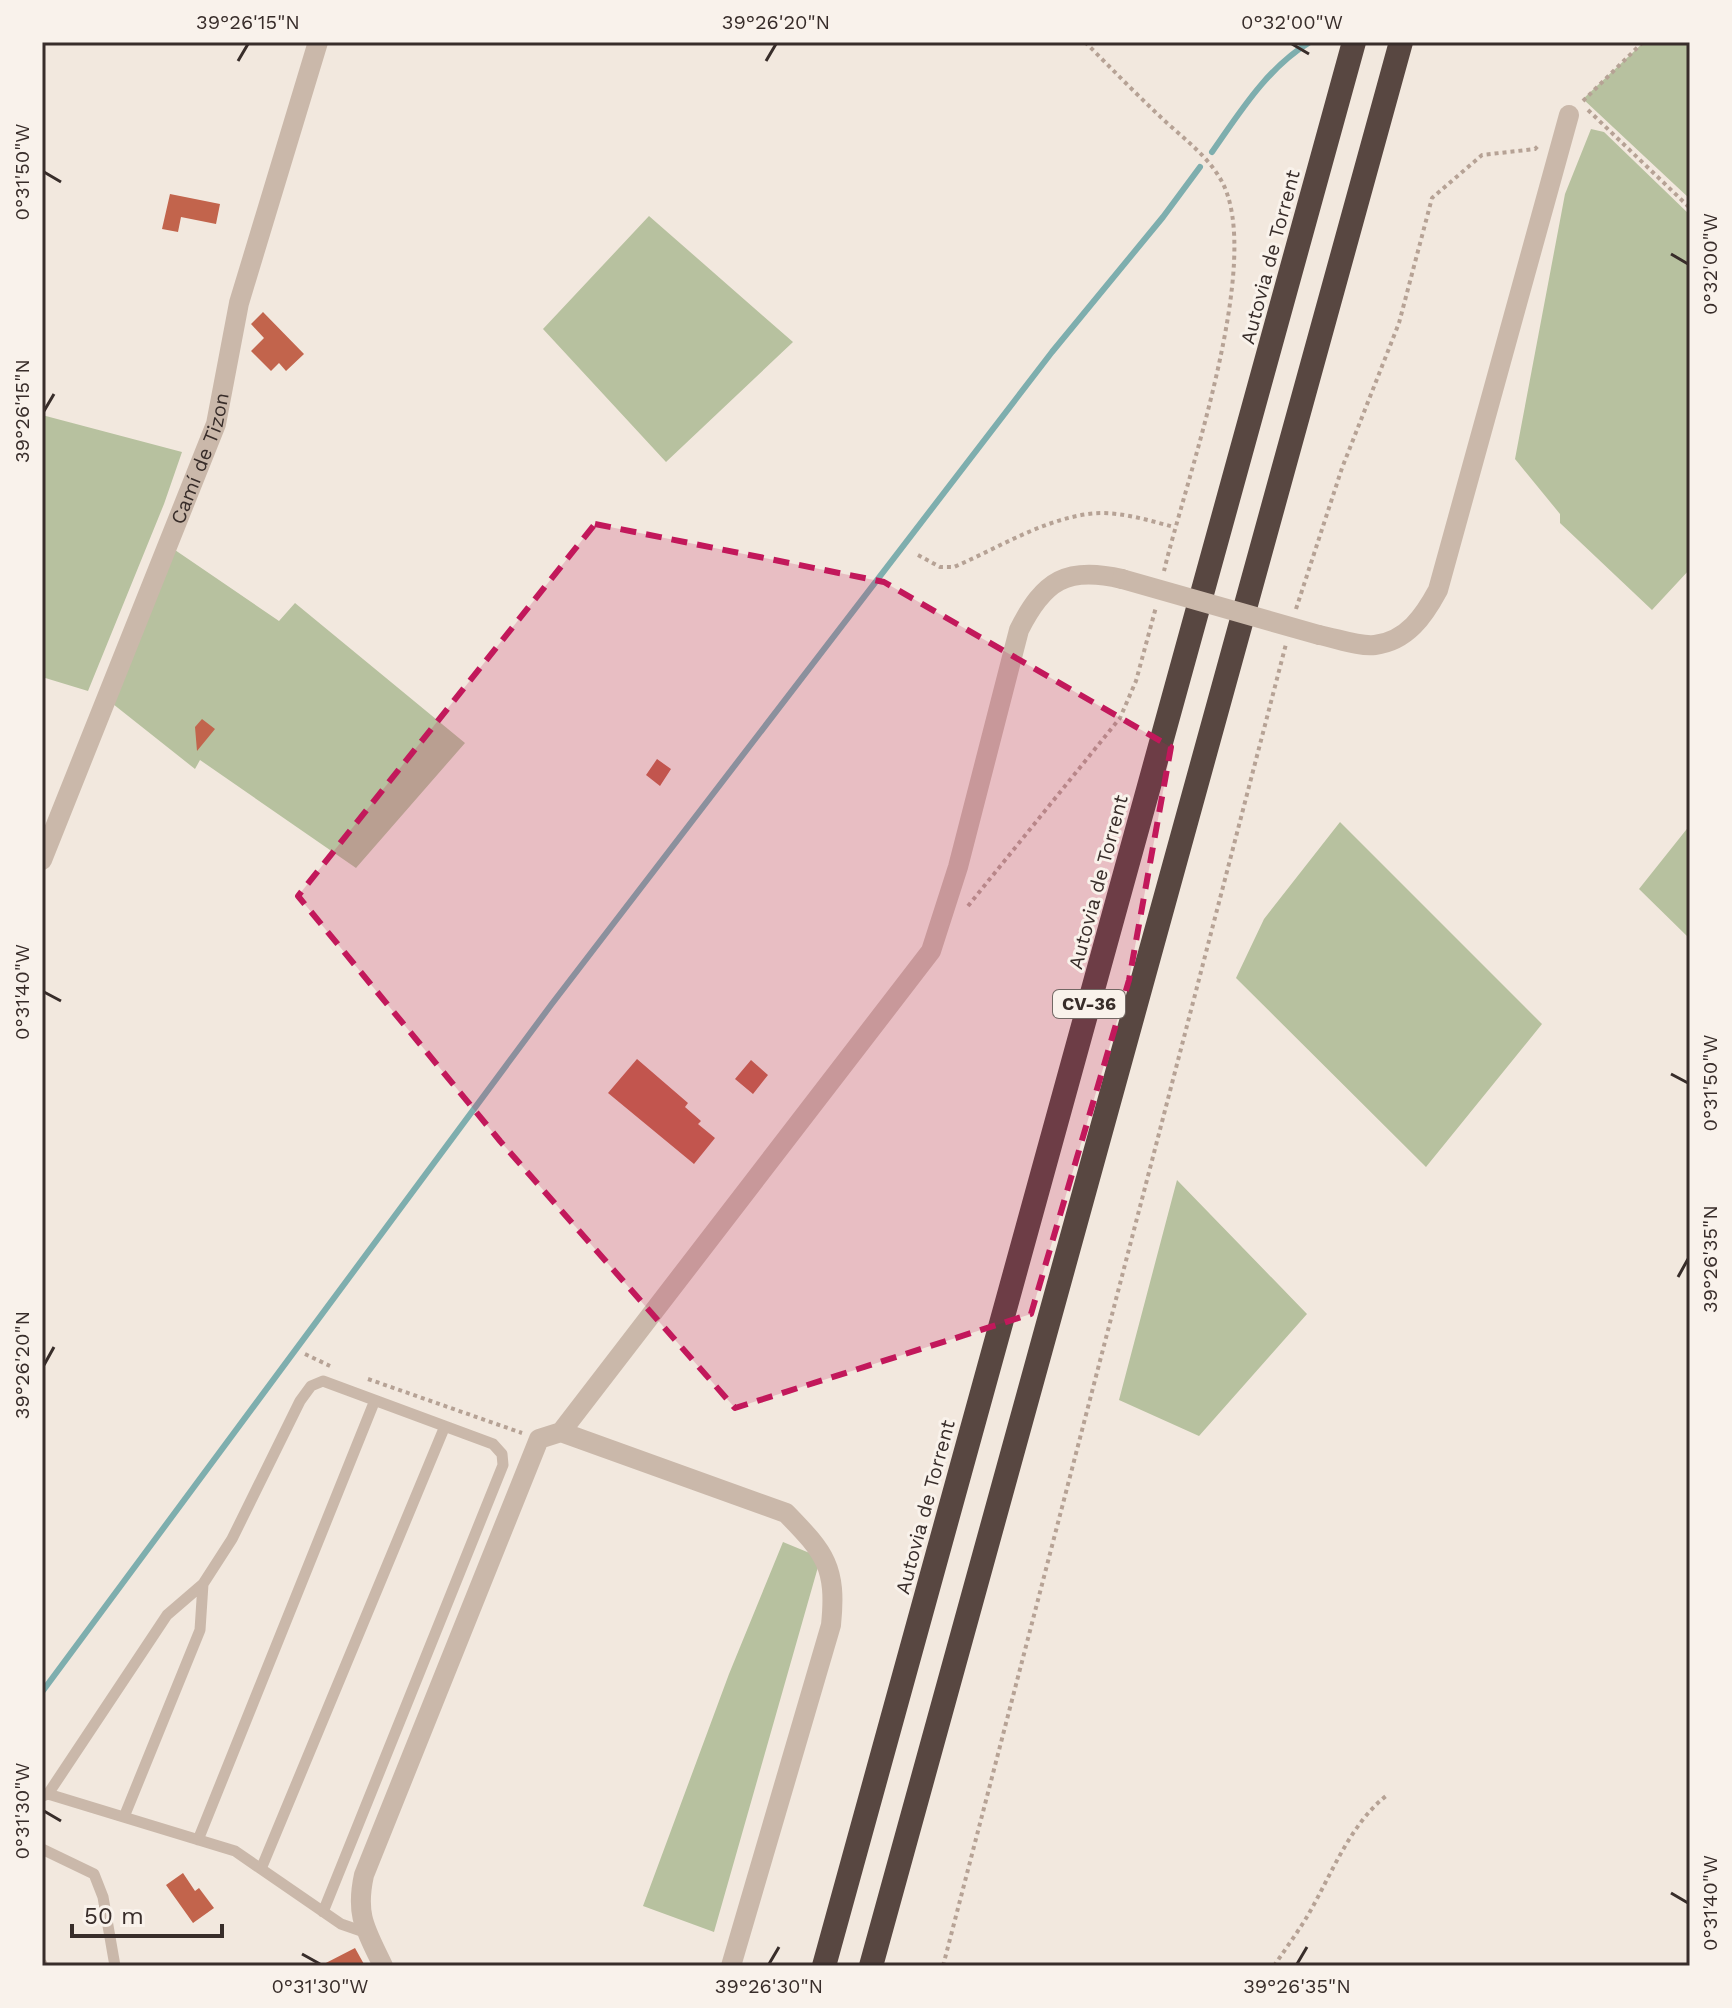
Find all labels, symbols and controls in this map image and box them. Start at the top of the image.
text: 39°26'15"N [196,10,300,34]
text: 39°26'20"N [722,10,830,34]
text: 0°32'00"W [1241,10,1343,34]
text: 0°31'50"W [10,123,34,221]
street label: Autovia de Torrent [1235,167,1305,347]
text: 0°32'00"W [1698,213,1722,315]
text: 39°26'15"N [10,359,34,463]
street label: Camí de Tizon [165,390,234,528]
street label: Autovia de Torrent [1063,792,1133,972]
text: 0°31'40"W [10,944,34,1040]
road number: CV-36 [1053,990,1125,1018]
text: 0°31'50"W [1698,1034,1722,1132]
text: 39°26'35"N [1698,1205,1722,1313]
text: 39°26'20"N [10,1311,34,1419]
street label: Autovia de Torrent [890,1417,960,1597]
text: 0°31'30"W [10,1762,34,1860]
text: 0°31'40"W [1698,1855,1722,1951]
scale bar [72,1888,222,1938]
text: 50 m [84,1902,144,1930]
text: 0°31'30"W [271,1974,369,1998]
text: 39°26'30"N [715,1974,823,1998]
text: 39°26'35"N [1243,1974,1351,1998]

